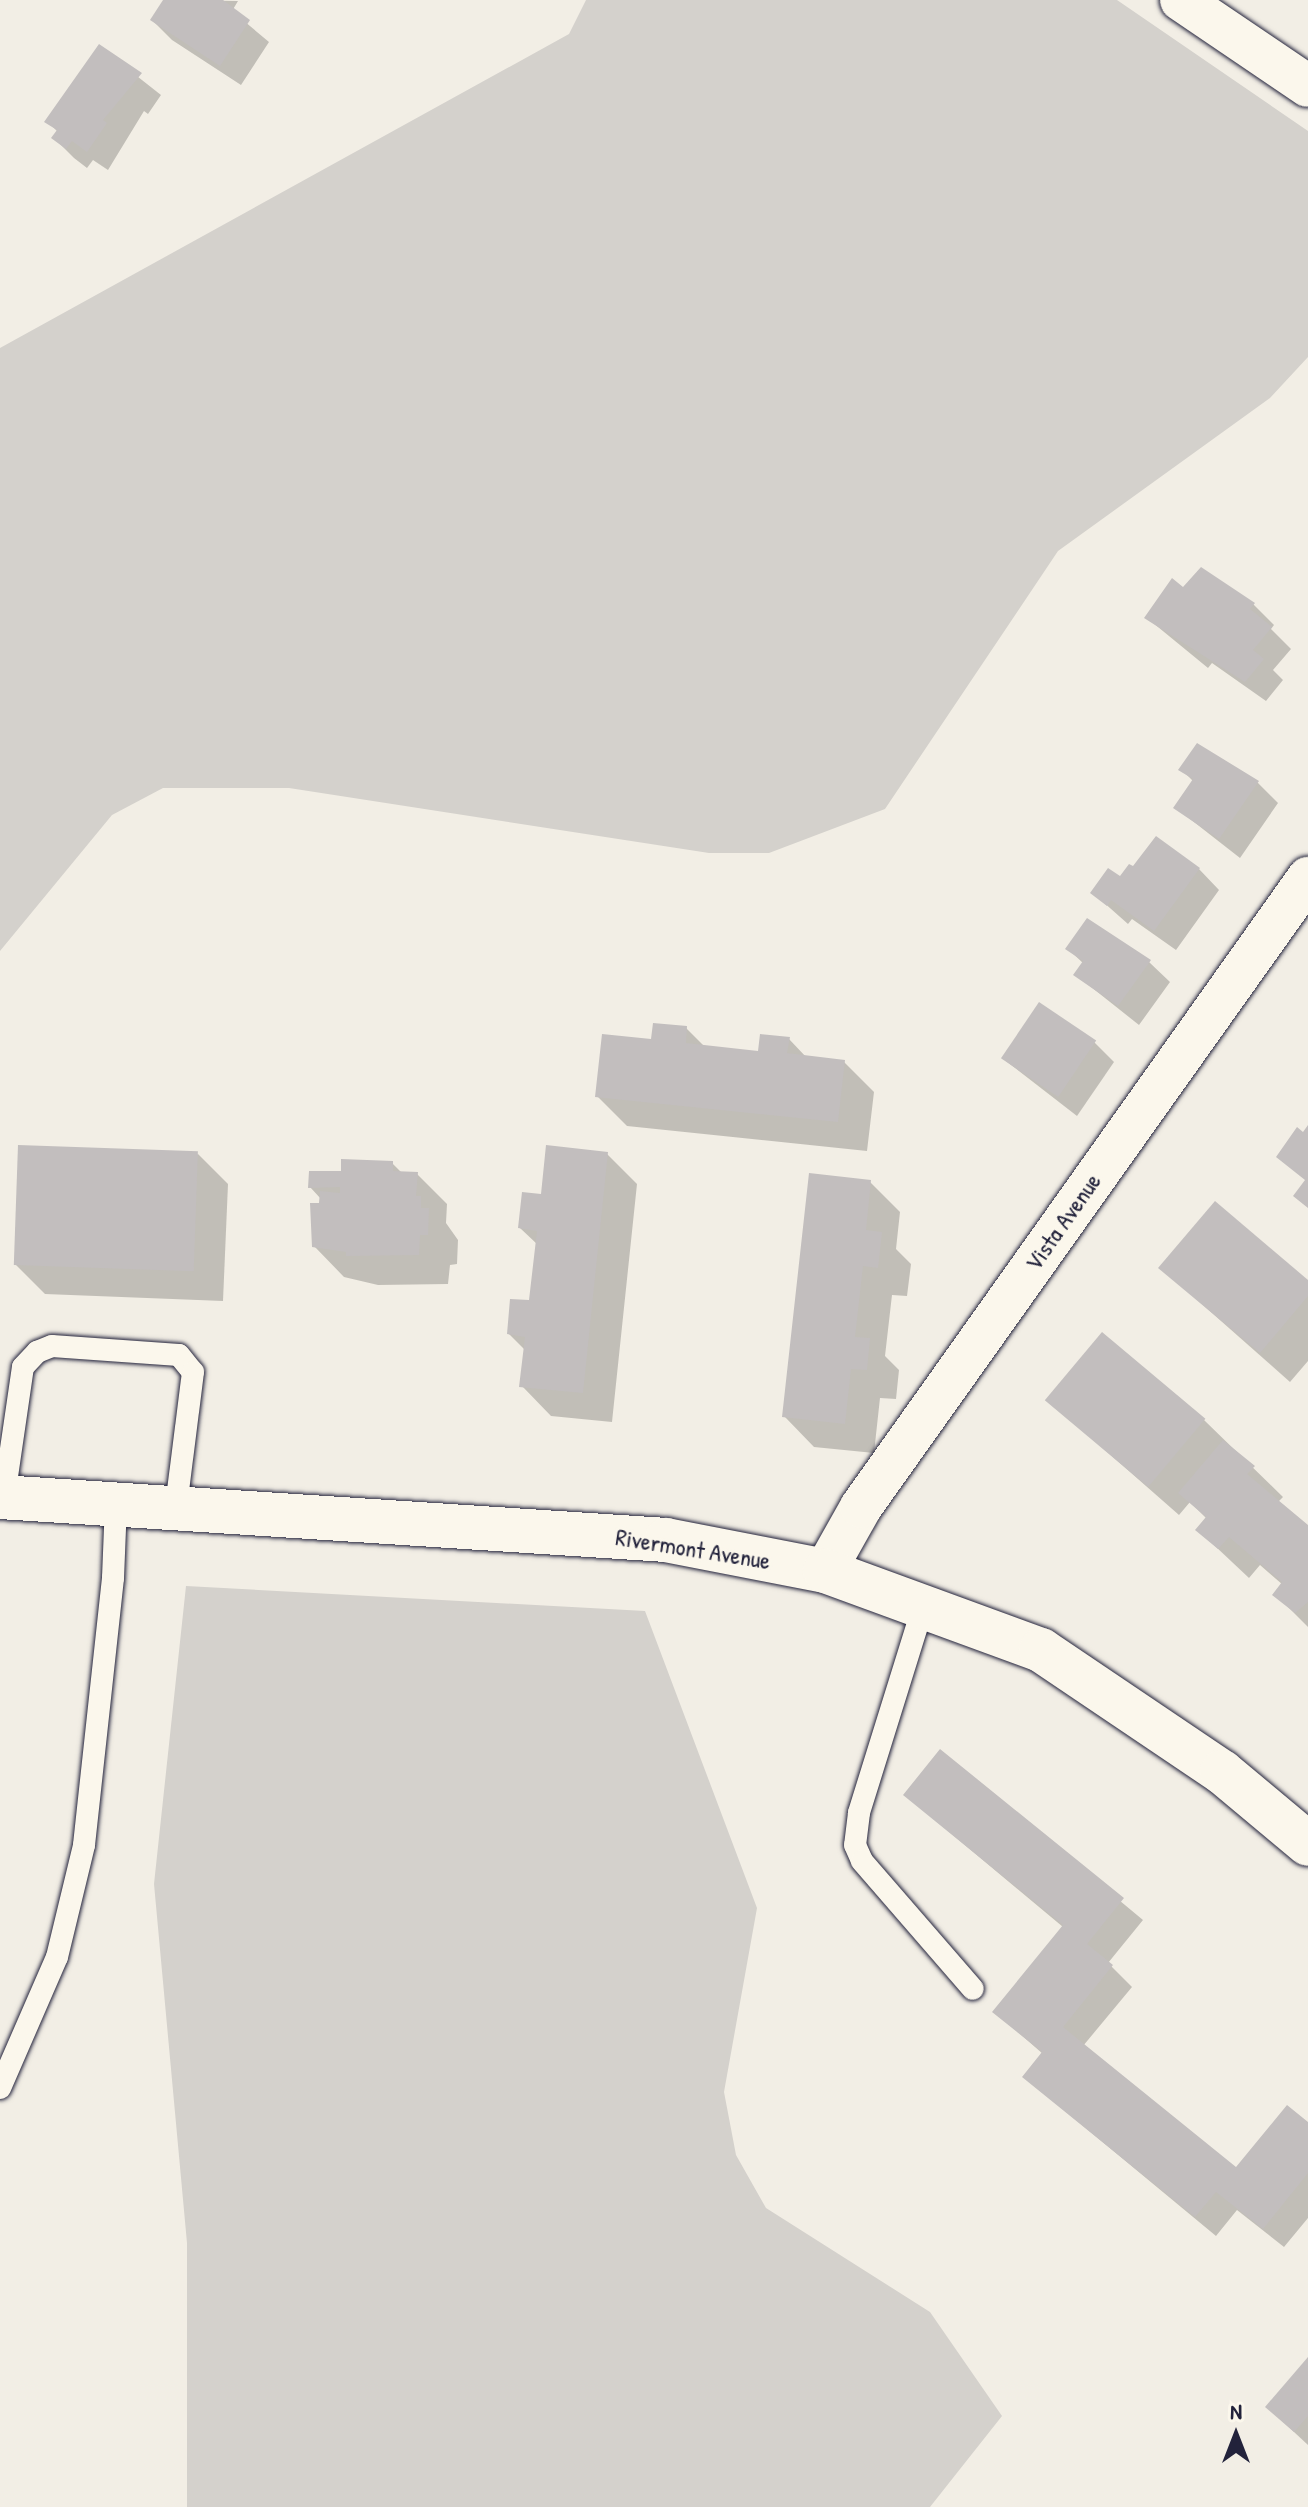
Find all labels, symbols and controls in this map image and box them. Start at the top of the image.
street label: Vista Avenue [1019,1168,1107,1276]
street label: Rivermont Avenue [614,1523,772,1575]
north arrow [1196,2395,1276,2475]
text: N [1230,2396,1242,2426]

